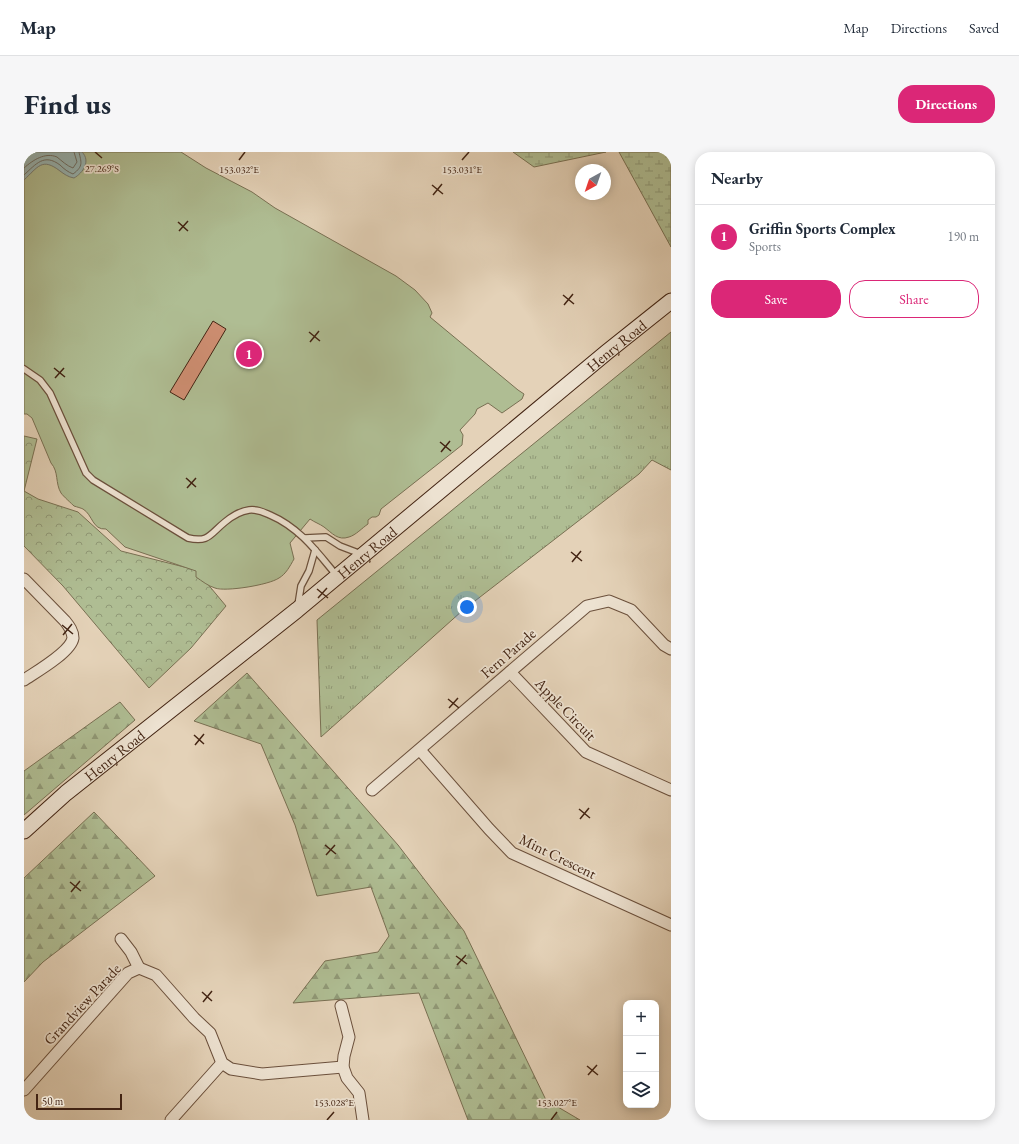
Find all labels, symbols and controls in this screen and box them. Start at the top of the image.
text: Map [20,15,56,40]
text: Map [843,19,869,37]
text: Directions [891,19,947,37]
text: Saved [969,19,999,37]
button: Directions [898,85,995,123]
text: Find us [24,86,111,122]
text: 27.269°S [85,162,119,175]
text: 153.032°E [219,163,259,176]
text: 153.031°E [442,163,482,176]
north arrow [575,164,611,200]
text: Nearby [711,167,763,189]
text: Griffin Sports Complex [749,219,896,238]
text: 1 [721,228,727,245]
text: 190 m [948,228,979,245]
text: Sports [749,238,781,255]
button: Save [711,280,841,318]
button: Share [849,280,979,318]
street label: Henry Road [582,315,650,375]
pin: 1 [236,339,262,369]
street label: Henry Road [333,521,401,582]
your location [457,597,477,617]
street label: Fern Parade [476,624,540,682]
street label: Apple Circuit [531,673,601,745]
street label: Henry Road [80,725,149,785]
street label: Mint Crescent [516,829,600,883]
street label: Grandview Parade [39,959,125,1049]
map controls [623,1000,659,1108]
button: + [623,1000,659,1036]
button: − [623,1036,659,1072]
button: layers [623,1072,659,1108]
scale bar [36,1092,122,1111]
text: 50 m [42,1094,63,1108]
text: 153.028°E [314,1096,354,1109]
text: 153.027°E [537,1096,577,1109]

